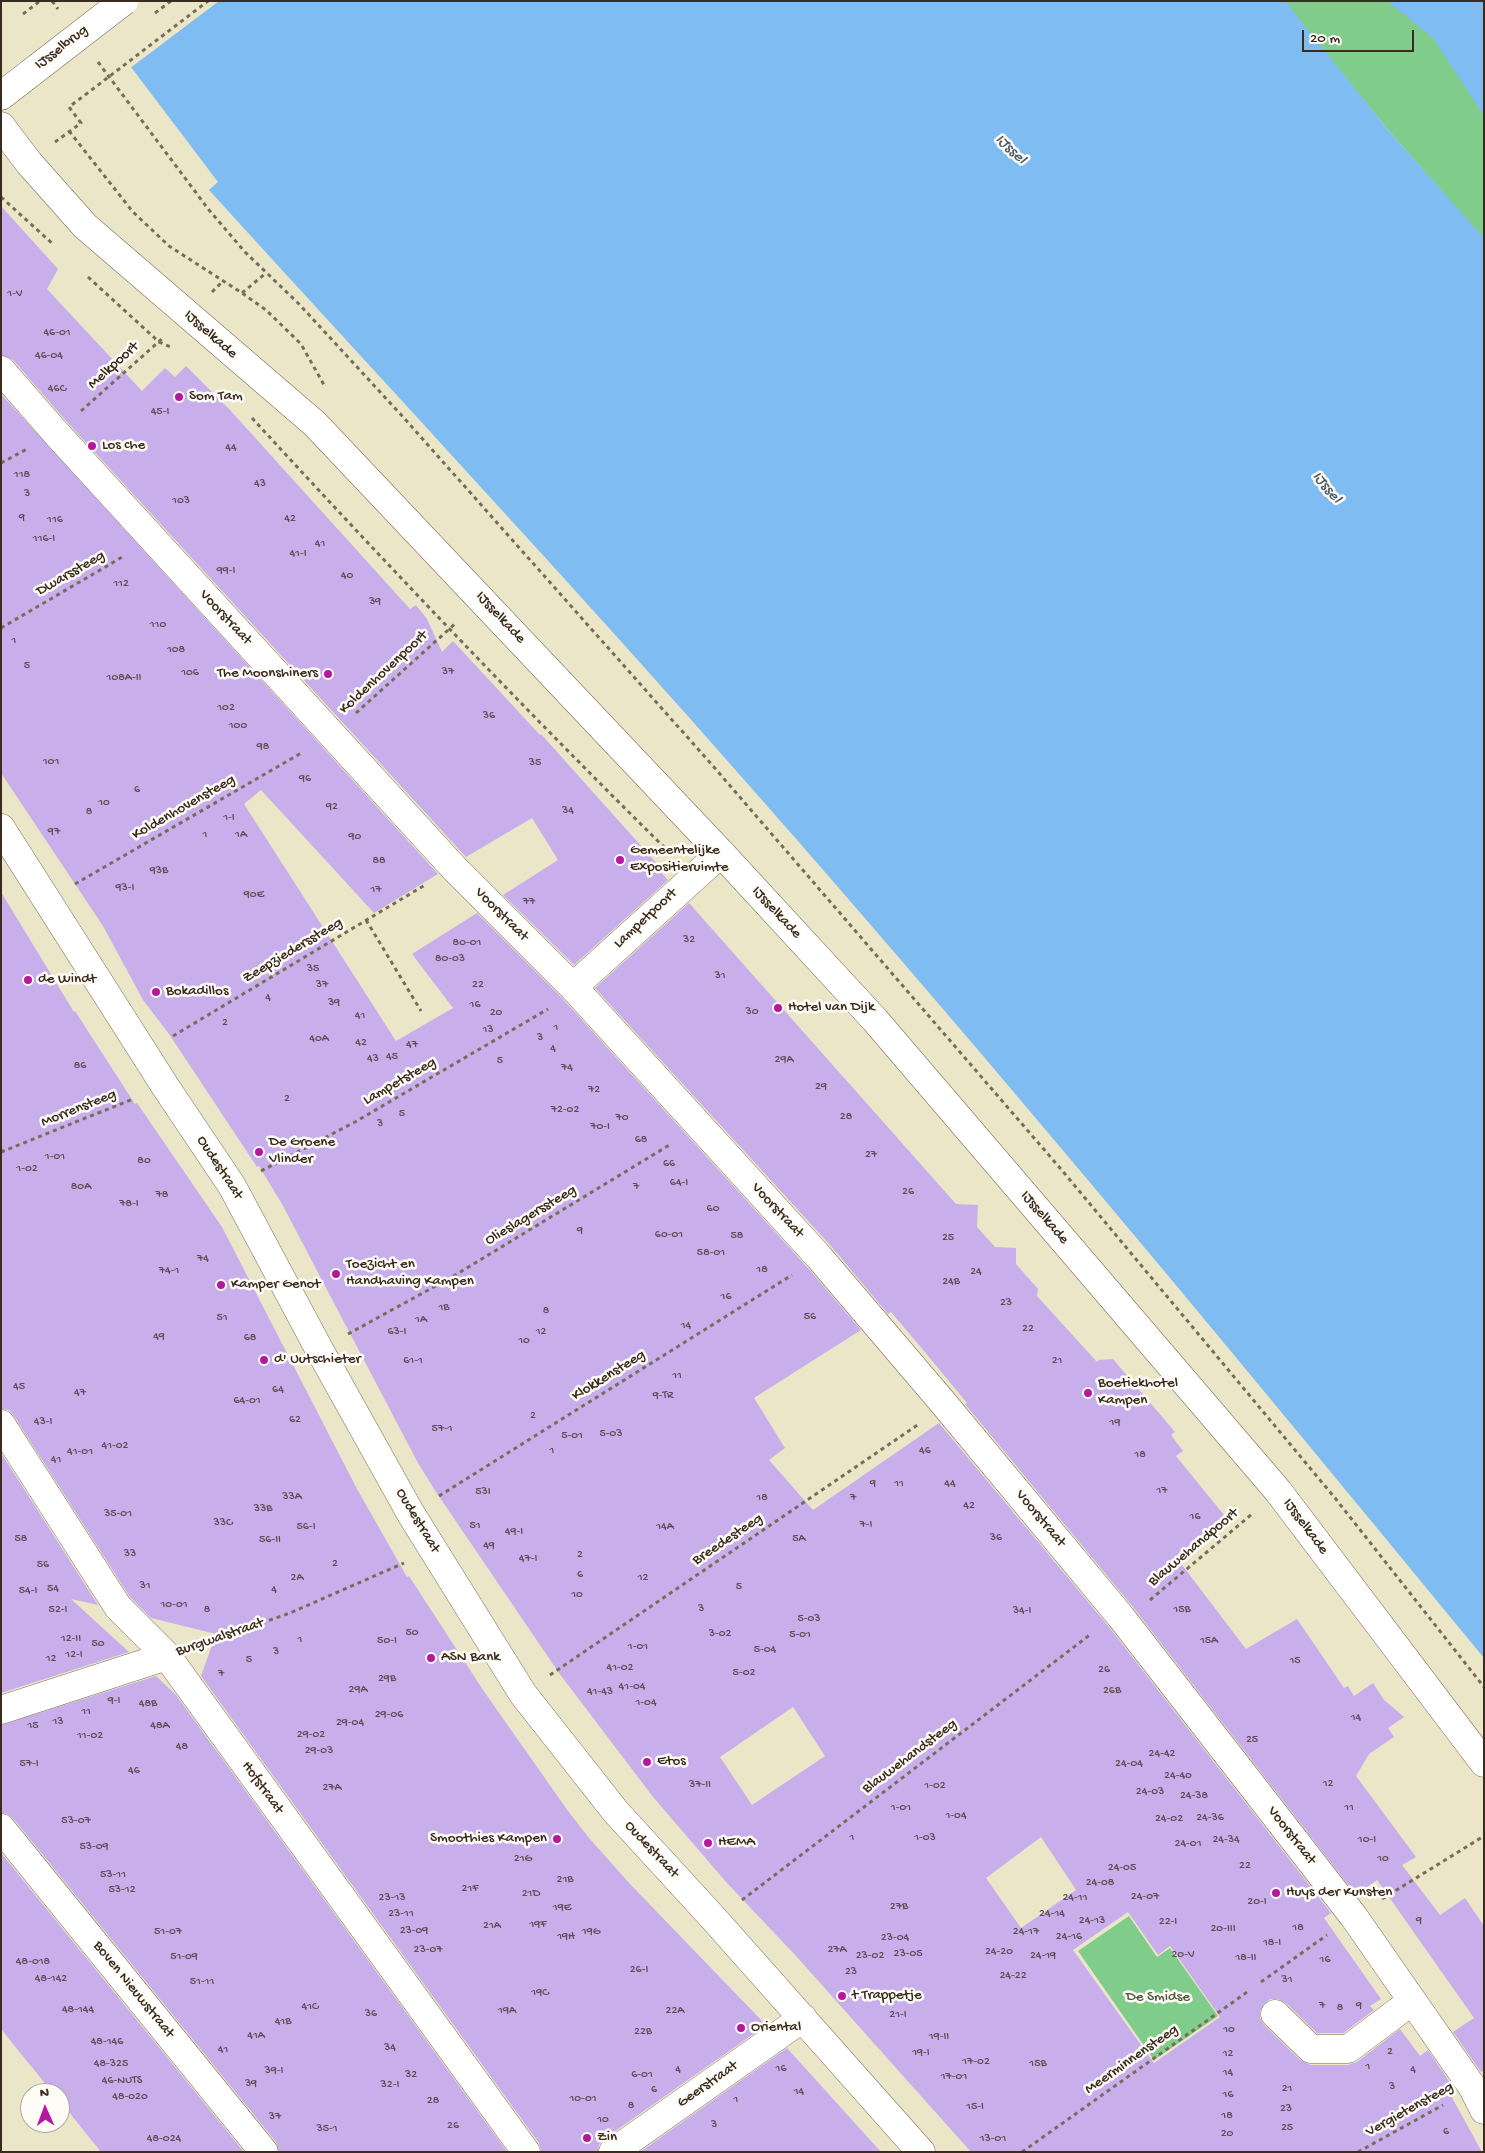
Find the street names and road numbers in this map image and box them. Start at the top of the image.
street label: IJsselbrug [32,22,92,74]
street label: IJsselkade [179,307,241,363]
street label: Melkpoort [85,338,143,394]
street label: Dwarssteeg [33,547,109,601]
street label: Voorstraat [195,587,255,649]
street label: IJsselkade [471,588,529,648]
street label: Koldenhovenpoort [336,627,432,719]
street label: Koldenhovensteeg [129,771,239,845]
street label: IJsselkade [747,883,805,943]
street label: Voorstraat [470,884,532,946]
street label: Lampetpoort [611,885,681,953]
street label: Zeepziederssteeg [240,914,346,988]
street label: Lampetsteeg [360,1054,440,1110]
street label: Morrensteeg [39,1086,119,1132]
street label: Oudestraat [192,1133,246,1203]
street label: Voorstraat [747,1180,807,1242]
street label: Olieslagerssteeg [482,1182,580,1250]
street label: IJsselkade [1016,1187,1072,1249]
street label: Klokkensteeg [569,1346,649,1406]
street label: Oudestraat [391,1485,443,1557]
street label: Voorstraat [1011,1487,1069,1551]
street label: IJsselkade [1278,1496,1332,1558]
street label: Blauwehandpoort [1145,1505,1243,1591]
street label: Breedesteeg [690,1510,766,1570]
street label: Burgwalstraat [174,1615,266,1661]
street label: Blauwehandsteeg [859,1716,961,1798]
street label: Hofstraat [237,1758,287,1818]
street label: Voorstraat [1263,1803,1319,1869]
street label: Oudestraat [620,1817,682,1883]
street label: Boven Nieuwstraat [88,1938,178,2042]
street label: Meerminnensteeg [1082,2021,1182,2099]
street label: Geerstraat [674,2058,742,2112]
street label: Vergietensteeg [1363,2078,1457,2142]

